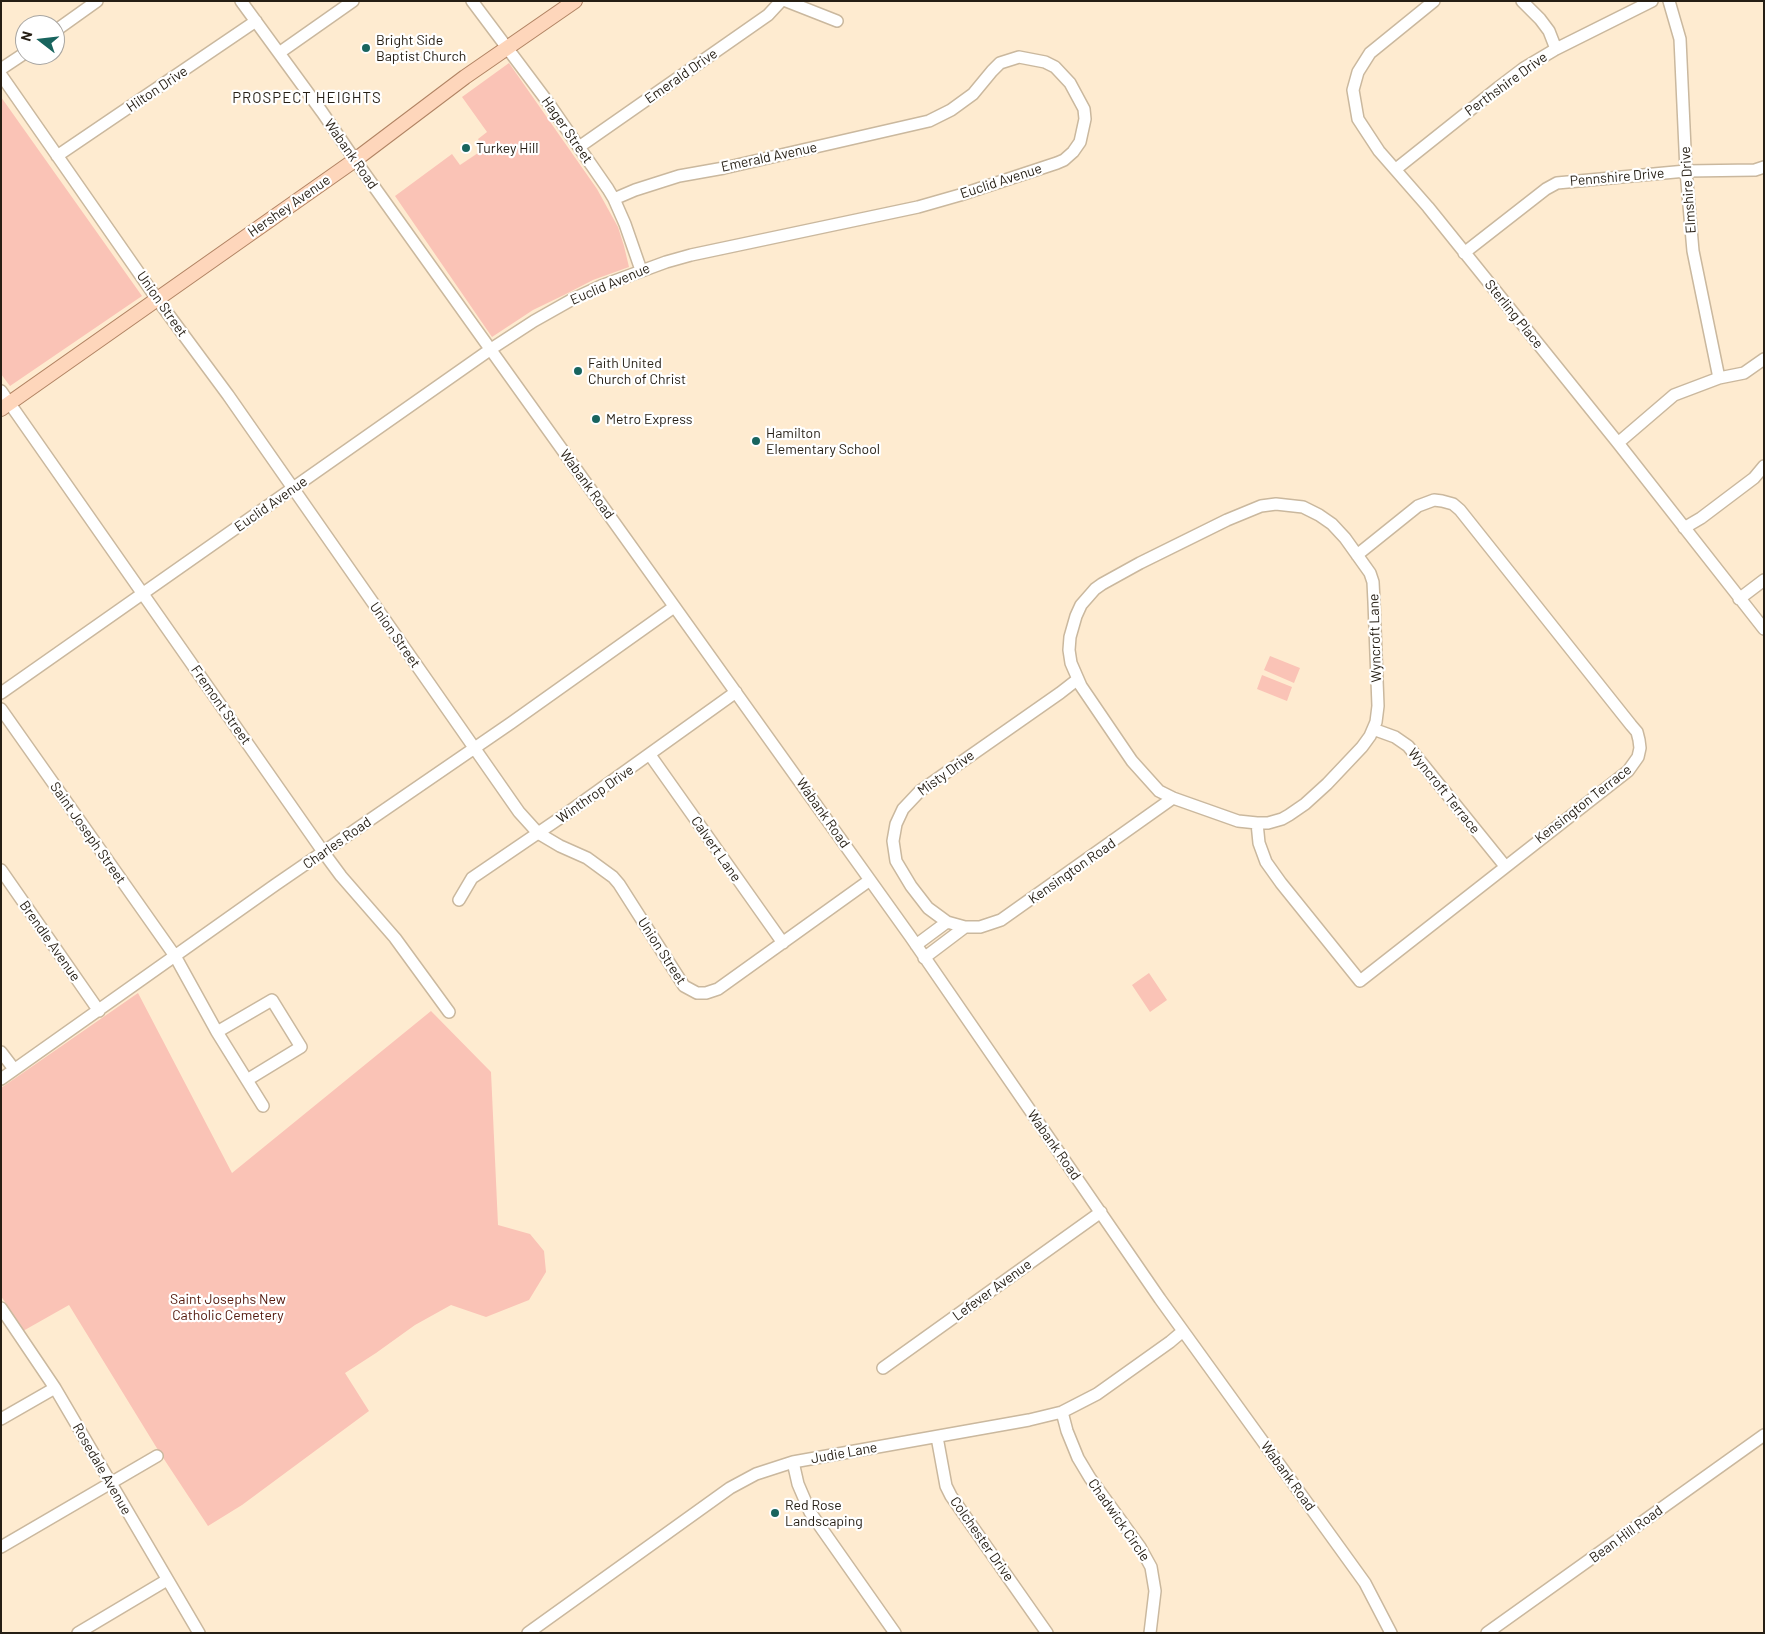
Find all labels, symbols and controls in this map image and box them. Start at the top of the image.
north arrow [15,15,65,65]
text: N [17,29,36,43]
place label: Bright Side Baptist Church [376,32,466,64]
marker: Bright Side Baptist Church [360,42,372,54]
street label: Emerald Drive [642,45,720,107]
street label: Perthshire Drive [1462,48,1550,120]
street label: Hilton Drive [123,62,191,116]
district label: PROSPECT HEIGHTS [230,89,384,107]
street label: Hager Street [538,93,596,167]
street label: Wabank Road [321,116,381,192]
street label: Emerald Avenue [719,139,819,175]
place label: Turkey Hill [476,140,538,156]
marker: Turkey Hill [460,142,472,154]
street label: Elmshire Drive [1677,146,1699,234]
street label: Euclid Avenue [958,160,1044,202]
street label: Pennshire Drive [1569,164,1665,190]
street label: Hershey Avenue [245,171,333,241]
street label: Euclid Avenue [568,260,652,308]
street label: Union Street [133,268,191,340]
street label: Sterling Place [1481,276,1547,352]
place label: Faith United Church of Christ [588,355,686,388]
marker: Faith United Church of Christ [572,365,584,377]
place label: Metro Express [606,411,692,427]
marker: Metro Express [590,413,602,425]
place label: Hamilton Elementary School [766,425,880,458]
marker: Hamilton Elementary School [750,435,762,447]
street label: Wabank Road [556,446,618,522]
street label: Euclid Avenue [231,473,311,535]
street label: Wyncroft Lane [1365,593,1385,683]
street label: Union Street [366,599,424,671]
street label: Fremont Street [187,662,255,748]
street label: Wyncroft Terrace [1404,745,1484,837]
street label: Misty Drive [914,747,978,799]
street label: Winthrop Drive [553,761,637,827]
street label: Kensington Terrace [1531,761,1635,847]
street label: Wabank Road [793,775,853,851]
street label: Saint Joseph Street [47,779,129,887]
street label: Charles Road [300,813,374,873]
street label: Calvert Lane [687,813,745,885]
street label: Kensington Road [1025,835,1119,907]
street label: Brendle Avenue [16,898,84,984]
street label: Union Street [634,914,690,988]
street label: Wabank Road [1024,1107,1084,1183]
street label: Lefever Avenue [949,1256,1035,1324]
park label: Saint Josephs New Catholic Cemetery [170,1291,286,1324]
street label: Rosedale Avenue [69,1420,135,1518]
street label: Wabank Road [1257,1438,1319,1514]
street label: Judie Lane [810,1439,878,1467]
street label: Chadwick Circle [1084,1476,1154,1564]
street label: Colchester Drive [947,1493,1017,1585]
place label: Red Rose Landscaping [785,1497,863,1530]
street label: Bean Hill Road [1586,1502,1666,1566]
marker: Red Rose Landscaping [769,1507,781,1519]

